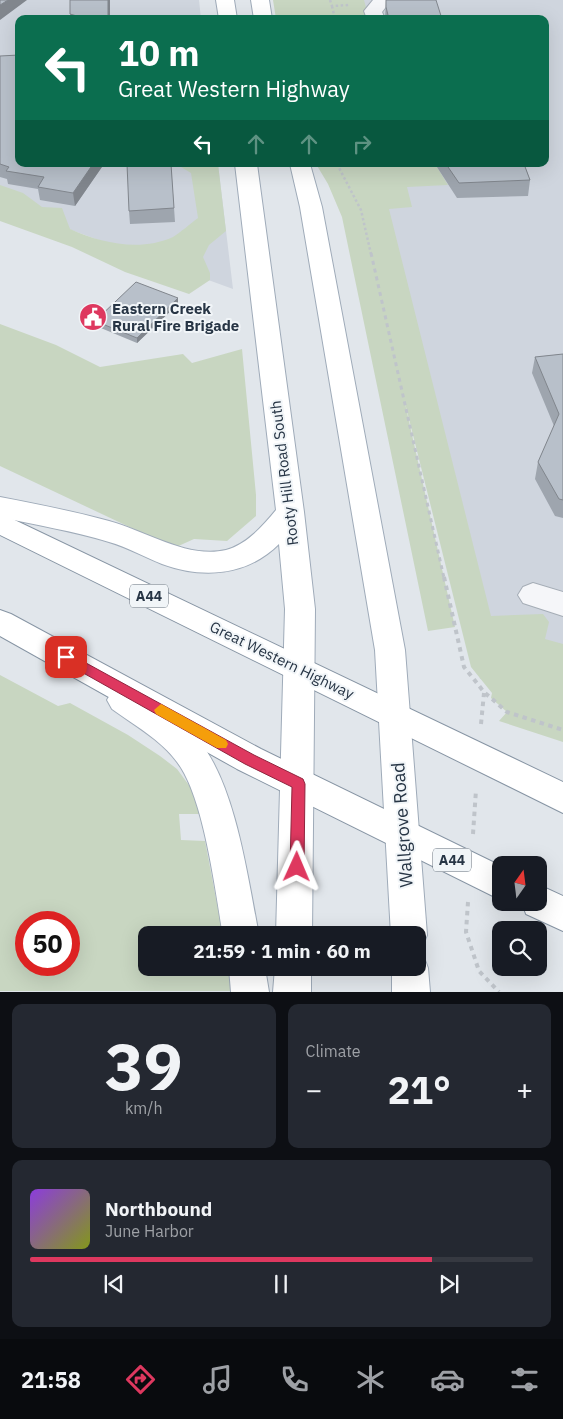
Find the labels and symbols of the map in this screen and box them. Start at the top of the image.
place label: Eastern Creek Rural Fire Brigade [112,299,239,335]
public building icon: Eastern Creek Rural Fire Brigade [78,302,108,332]
street label: Rooty Hill Road South [266,399,302,547]
road number: A44 [130,584,168,608]
street label: Great Western Highway [207,617,358,703]
pin [45,636,87,678]
street label: Wallgrove Road [386,762,418,888]
position arrow [270,840,322,892]
road number: A44 [433,848,471,872]
north arrow [492,856,548,911]
speed limit sign: 50 [15,911,80,976]

